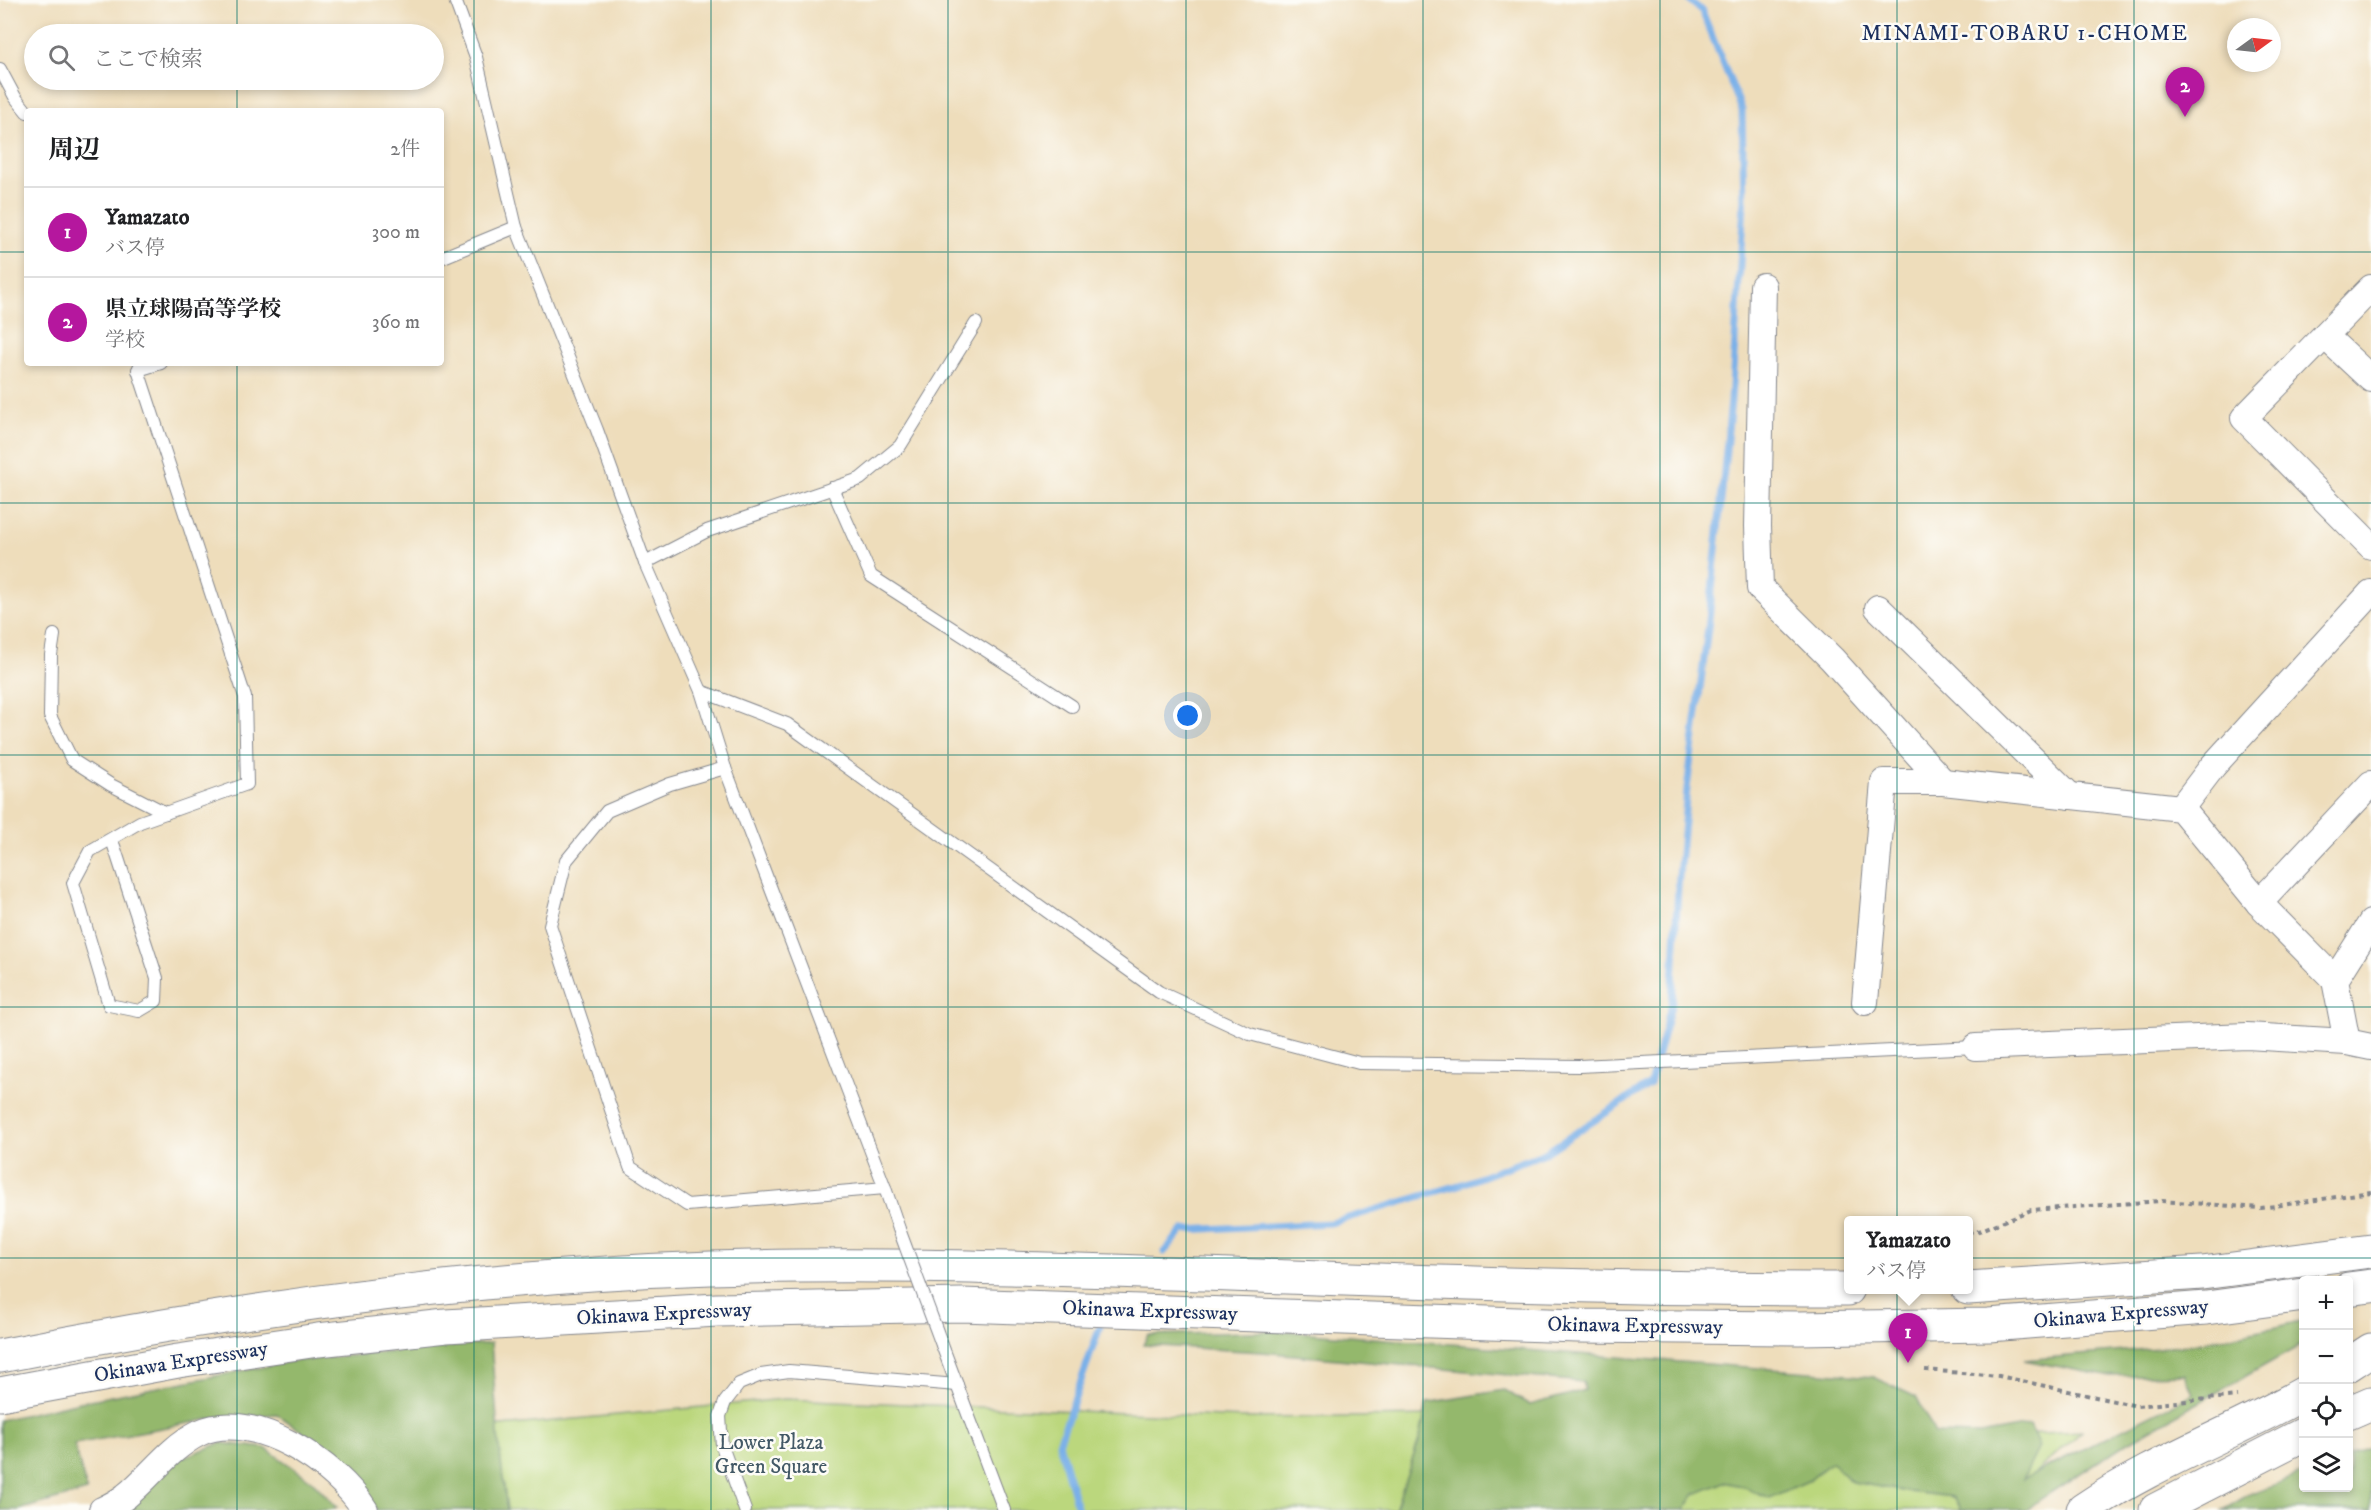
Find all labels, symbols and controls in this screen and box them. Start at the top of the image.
north arrow [2227,18,2281,72]
district label: MINAMI-TOBARU 1-CHOME [1861,20,2189,47]
search box [24,24,444,90]
icon: search [45,41,78,74]
text: ここで検索 [93,46,203,73]
pin: 2 [2166,68,2204,117]
text: 周辺 [48,134,100,167]
text: 2件 [390,137,420,162]
text: Yamazato [105,204,189,231]
text: 1 [64,220,71,245]
text: 300 m [372,220,420,245]
text: バス停 [105,236,165,261]
text: 県立球陽高等学校 [105,296,281,323]
text: 2 [63,310,72,335]
text: 360 m [372,310,420,335]
text: 学校 [105,328,145,353]
your location [1173,701,1202,730]
popup [1844,1216,1973,1294]
text: Yamazato [1866,1227,1951,1254]
text: バス停 [1866,1259,1926,1284]
map controls [2299,1276,2353,1492]
button: + [2299,1276,2353,1330]
street label: Okinawa Expressway [2032,1293,2211,1335]
street label: Okinawa Expressway [1062,1295,1239,1327]
street label: Okinawa Expressway [576,1296,753,1332]
street label: Okinawa Expressway [1547,1311,1724,1341]
pin: 1 [1888,1314,1928,1363]
button: − [2299,1330,2353,1384]
street label: Okinawa Expressway [92,1335,271,1389]
button: locate [2299,1384,2353,1438]
park label: Lower Plaza Green Square [715,1430,827,1480]
button: layers [2299,1438,2353,1492]

